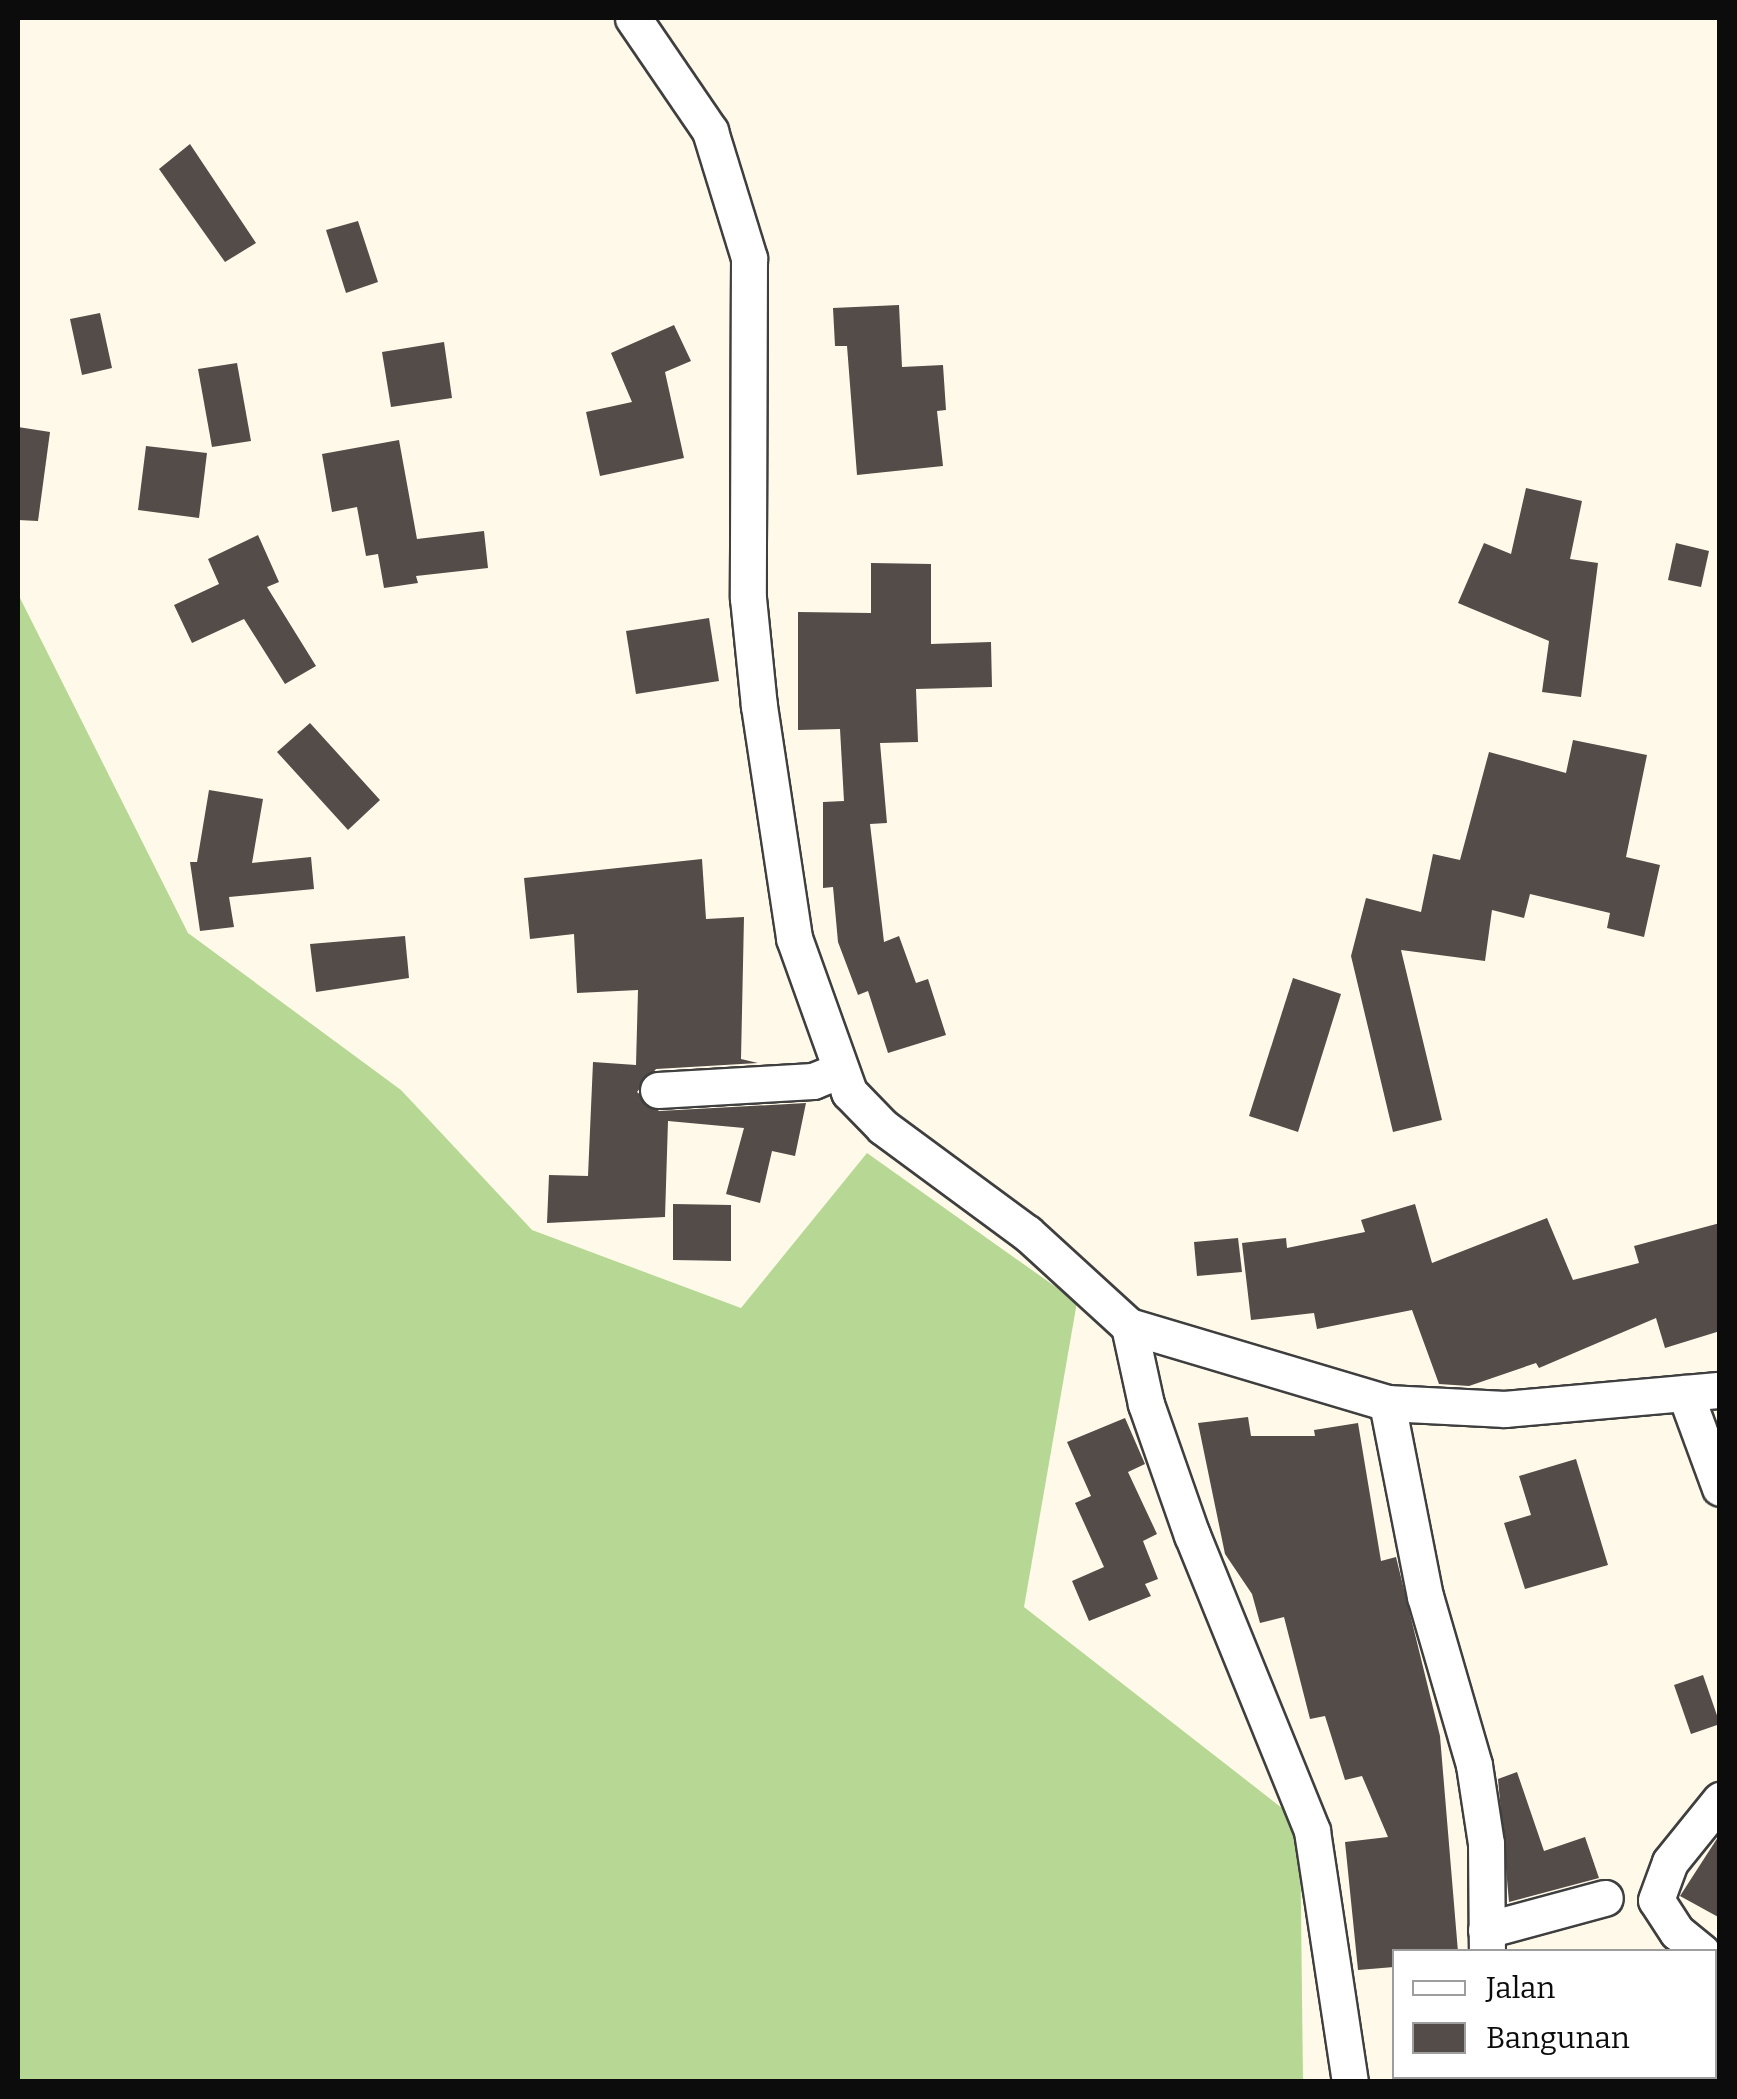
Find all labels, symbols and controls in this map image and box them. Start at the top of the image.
legend [1392,1949,1717,2079]
text: Jalan [1486,1970,1555,2006]
text: Bangunan [1486,2020,1630,2056]

